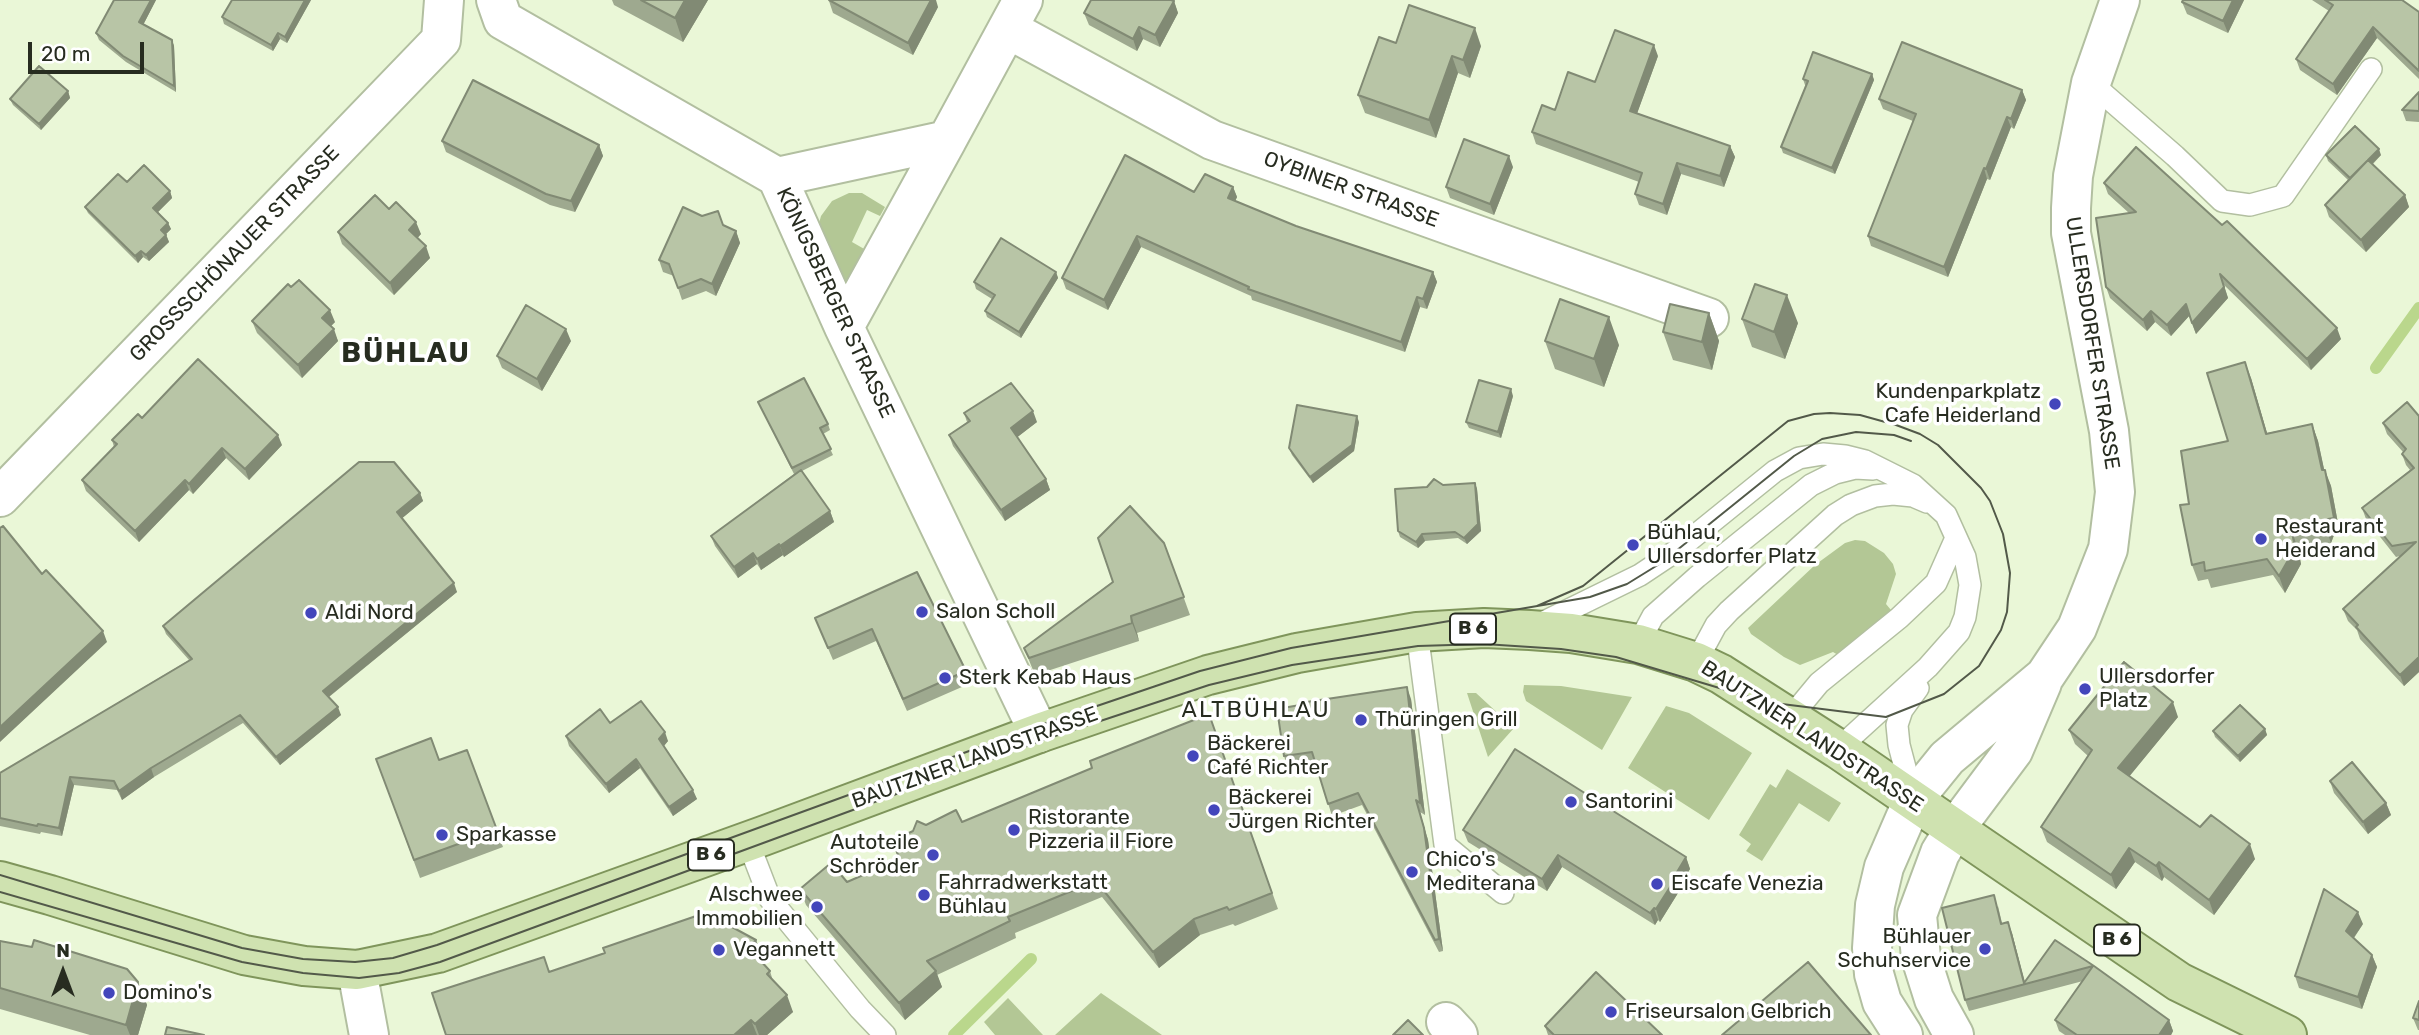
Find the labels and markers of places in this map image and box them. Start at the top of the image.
place label: Kundenparkplatz Cafe Heiderland [1876,379,2041,429]
marker: Kundenparkplatz Cafe Heiderland [2047,396,2063,412]
place label: Restaurant Heiderand [2275,514,2384,564]
place label: Bühlau, Ullersdorfer Platz [1647,520,1817,570]
marker: Restaurant Heiderand [2253,531,2269,547]
marker: Bühlau, Ullersdorfer Platz [1625,537,1641,553]
place label: Salon Scholl [936,599,1055,625]
place label: Aldi Nord [325,600,414,626]
marker: Salon Scholl [914,604,930,620]
marker: Aldi Nord [303,605,319,621]
place label: Ullersdorfer Platz [2099,664,2215,714]
place label: Sterk Kebab Haus [959,665,1131,691]
marker: Sterk Kebab Haus [937,670,953,686]
marker: Ullersdorfer Platz [2077,681,2093,697]
place label: Thüringen Grill [1375,707,1518,733]
marker: Thüringen Grill [1353,712,1369,728]
place label: Bäckerei Café Richter [1207,731,1328,781]
marker: Bäckerei Café Richter [1185,748,1201,764]
place label: Bäckerei Jürgen Richter [1228,785,1375,835]
place label: Santorini [1585,789,1673,815]
marker: Santorini [1563,794,1579,810]
marker: Bäckerei Jürgen Richter [1206,802,1222,818]
place label: Ristorante Pizzeria il Fiore [1028,805,1174,855]
place label: Sparkasse [456,822,557,848]
marker: Ristorante Pizzeria il Fiore [1006,822,1022,838]
marker: Sparkasse [434,827,450,843]
place label: Autoteile Schröder [829,830,919,880]
marker: Autoteile Schröder [925,847,941,863]
place label: Chico's Mediterana [1426,847,1536,897]
marker: Chico's Mediterana [1404,864,1420,880]
place label: Fahrradwerkstatt Bühlau [938,870,1108,920]
place label: Eiscafe Venezia [1671,871,1824,897]
marker: Eiscafe Venezia [1649,876,1665,892]
place label: Alschwee Immobilien [696,882,803,932]
marker: Fahrradwerkstatt Bühlau [916,887,932,903]
marker: Alschwee Immobilien [809,899,825,915]
place label: Bühlauer Schuhservice [1838,924,1971,974]
place label: Vegannett [733,937,835,963]
marker: Bühlauer Schuhservice [1977,941,1993,957]
marker: Vegannett [711,942,727,958]
place label: Domino's [123,980,212,1006]
marker: Domino's [101,985,117,1001]
place label: Friseursalon Gelbrich [1625,999,1832,1025]
marker: Friseursalon Gelbrich [1603,1004,1619,1020]

